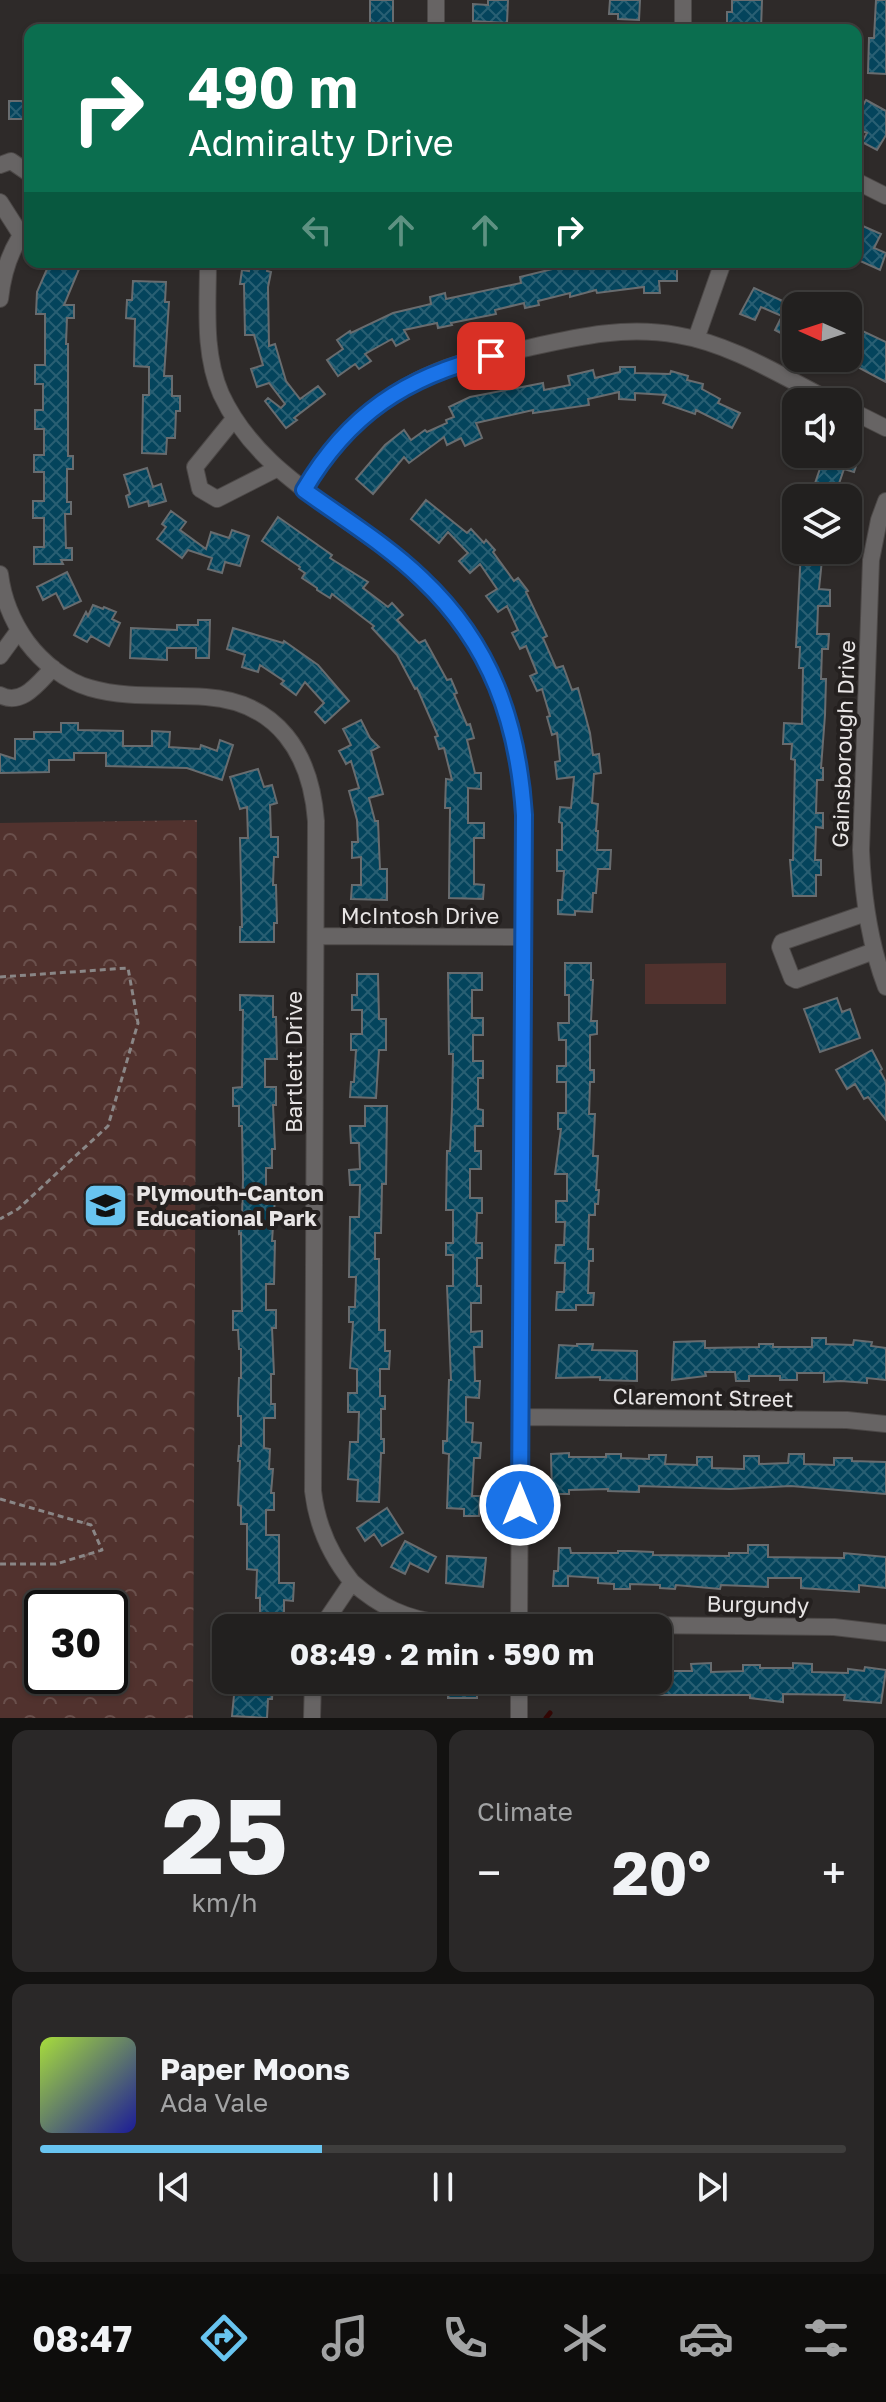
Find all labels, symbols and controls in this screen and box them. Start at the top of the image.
text: 490 m [188,53,358,120]
icon: right [56,56,160,160]
text: Admiralty Drive [188,121,454,164]
icon: left [295,208,339,252]
icon: ahead [379,208,423,252]
icon: ahead [463,208,507,252]
icon: right [547,208,591,252]
north arrow [782,292,862,372]
map controls [782,292,862,564]
pin [457,322,525,390]
icon: arrive [469,334,513,378]
button: sound [782,388,862,468]
button: layers [782,484,862,564]
street label: Gainsborough Drive [826,640,860,848]
street label: McIntosh Drive [341,902,499,929]
street label: Bartlett Drive [280,991,307,1133]
place label: Plymouth-Canton Educational Park [136,1179,324,1231]
school or university icon: Plymouth-Canton Educational Park [81,1181,129,1229]
street label: Claremont Street [612,1382,794,1412]
position arrow [478,1463,562,1547]
speed limit sign: 30 [24,1590,128,1694]
street label: Burgundy [706,1590,810,1618]
text: 08:49 · 2 min · 590 m [290,1636,594,1672]
text: 25 [161,1772,288,1897]
text: Climate [477,1796,573,1827]
text: 20° [612,1836,711,1908]
text: − [477,1846,501,1899]
text: + [822,1846,846,1899]
text: km/h [191,1887,258,1918]
text: Paper Moons [160,2051,350,2087]
text: Ada Vale [160,2087,268,2118]
icon: previous [152,2165,196,2209]
icon: pause [421,2165,465,2209]
icon: next [690,2165,734,2209]
icon: directions [196,2310,252,2366]
icon: music [317,2310,373,2366]
icon: phone [437,2310,493,2366]
icon: climate [557,2310,613,2366]
icon: car [678,2310,734,2366]
icon: filters [798,2310,854,2366]
text: 08:47 [32,2317,132,2360]

